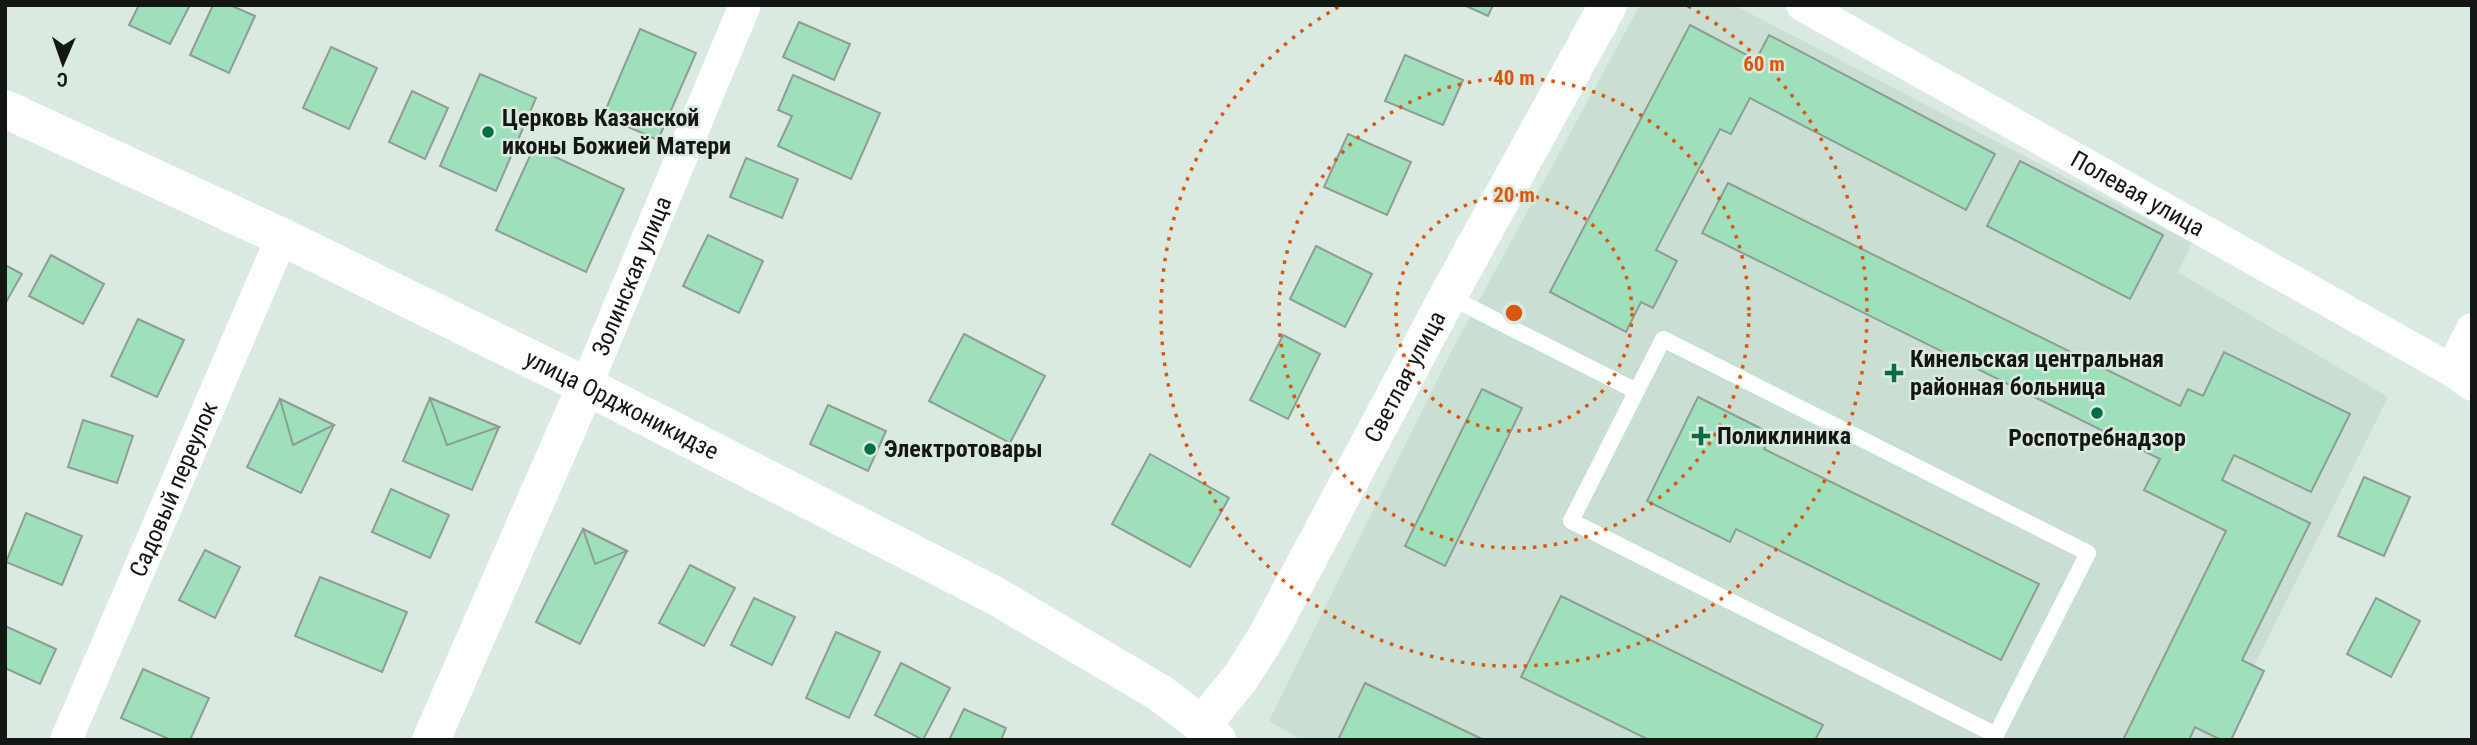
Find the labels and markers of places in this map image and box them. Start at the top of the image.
place label: Церковь Казанской иконы Божией Матери [502,104,731,160]
marker: Церковь Казанской иконы Божией Матери [480,124,496,140]
centre of rings [1502,301,1526,325]
place label: Кинельская центральная районная больница [1910,345,2164,401]
marker: Кинельская центральная районная больница [1884,363,1904,383]
marker: Роспотребнадзор [2089,405,2105,421]
place label: Поликлиника [1717,422,1851,450]
place label: Роспотребнадзор [2008,424,2186,452]
marker: Поликлиника [1691,426,1711,446]
place label: Электротовары [884,435,1042,463]
marker: Электротовары [862,441,878,457]

